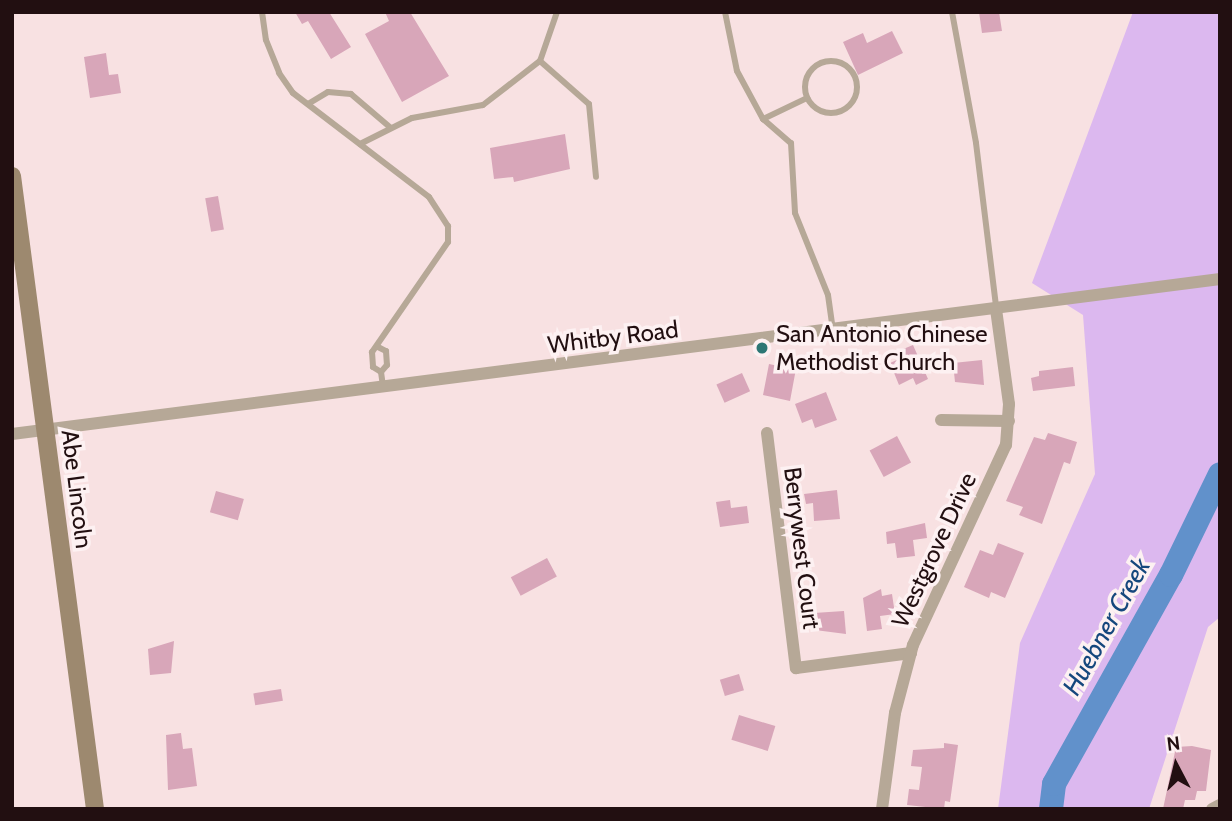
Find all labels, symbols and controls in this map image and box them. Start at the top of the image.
street label: Whitby Road [546,315,680,359]
place label: San Antonio Chinese Methodist Church [776,320,987,376]
marker: San Antonio Chinese Methodist Church [754,340,770,356]
street label: Abe Lincoln [55,428,99,550]
street label: Berrywest Court [778,465,826,631]
street label: Westgrove Drive [886,468,982,632]
water label: Huebner Creek [1057,553,1157,701]
north arrow [1141,730,1211,800]
text: N [1165,731,1181,756]

